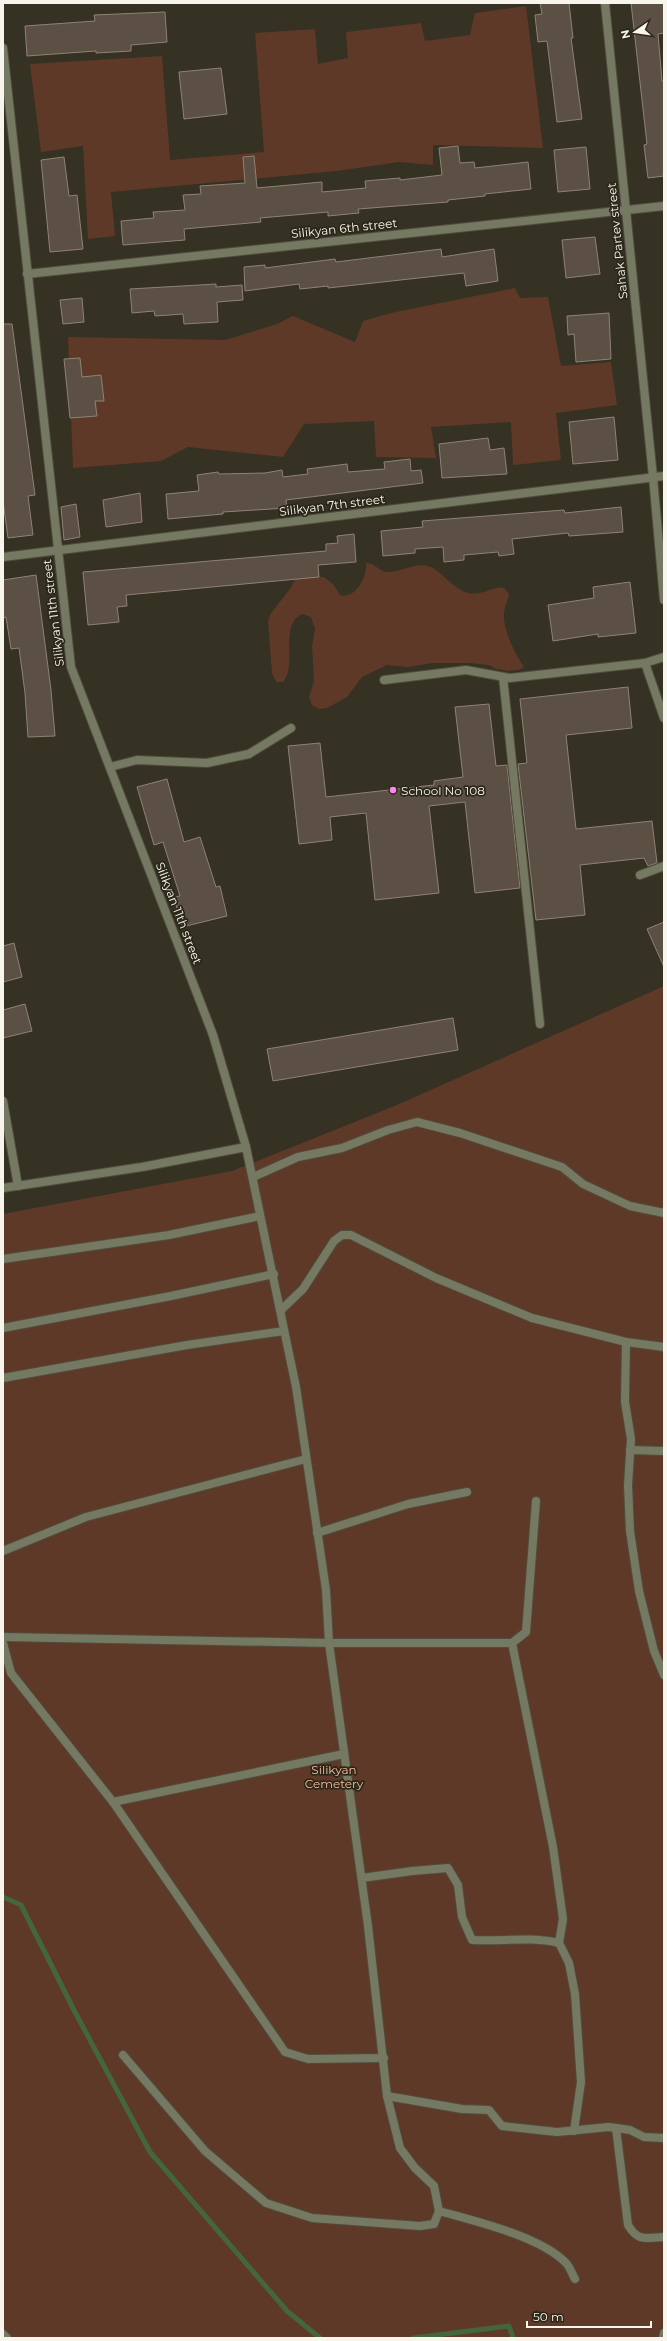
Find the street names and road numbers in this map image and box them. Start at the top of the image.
street label: Sahak Partev street [603,182,631,300]
street label: Silikyan 6th street [290,215,398,241]
street label: Silikyan 7th street [278,491,386,519]
street label: Silikyan 11th street [39,558,67,668]
street label: Silikyan 11th street [153,860,205,966]

